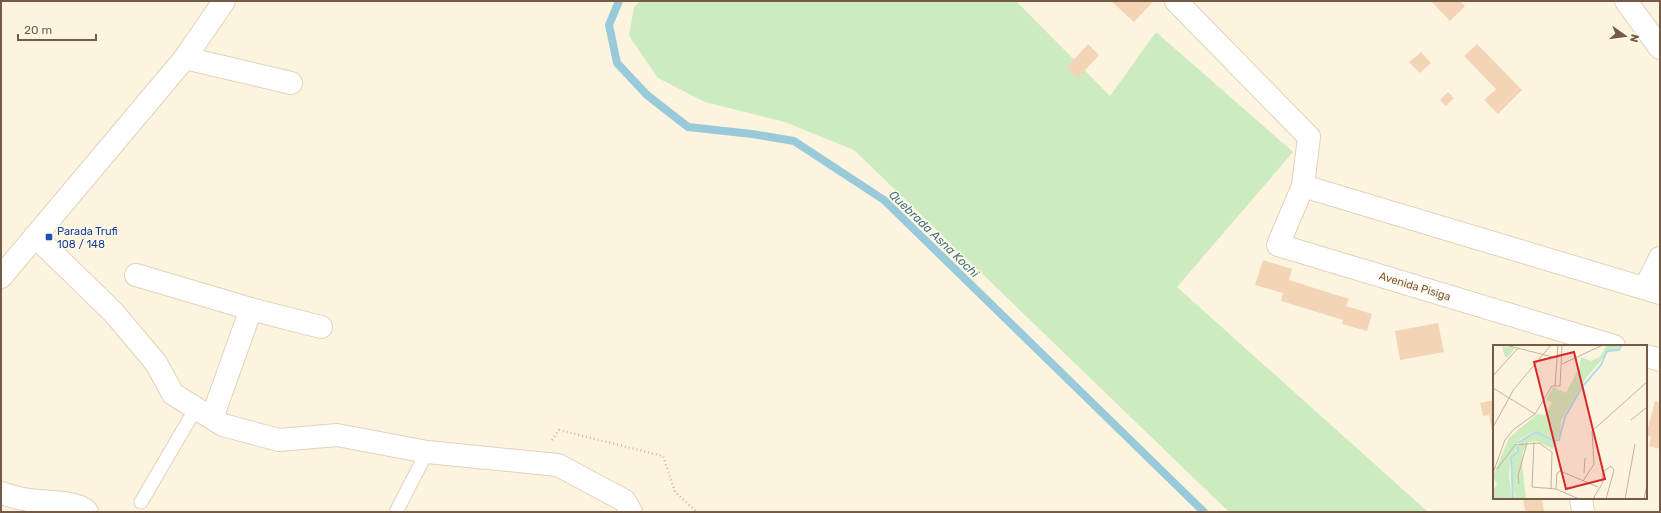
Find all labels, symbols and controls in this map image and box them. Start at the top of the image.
scale bar [18,16,96,42]
north arrow [1605,16,1645,56]
text: 20 m [24,23,52,37]
text: N [1627,33,1641,44]
water label: Quebrada Asna Kochi [886,187,983,281]
place label: Parada Trufi 108 / 148 [57,225,118,251]
marker: Parada Trufi 108 / 148 [44,232,54,242]
street label: Avenida Pisiga [1377,269,1452,304]
inset map [1493,345,1647,499]

